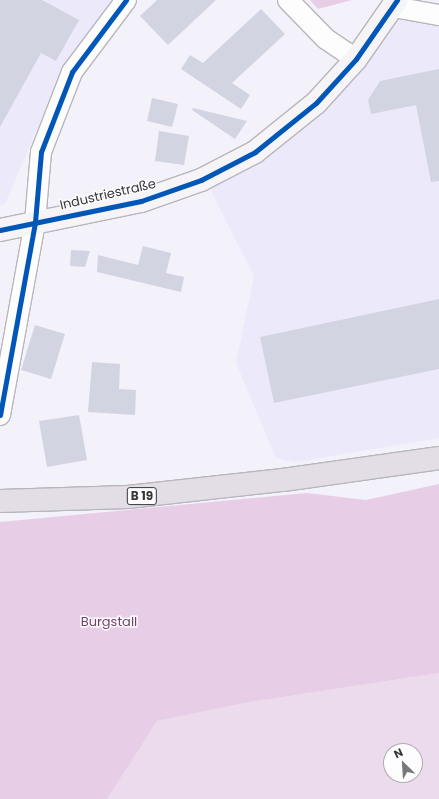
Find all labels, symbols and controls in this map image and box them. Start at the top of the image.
street label: Industriestraße [58,176,158,214]
road number: B 19 [126,486,158,506]
park label: Burgstall [81,614,137,630]
north arrow [383,743,423,783]
text: N [391,744,405,762]

